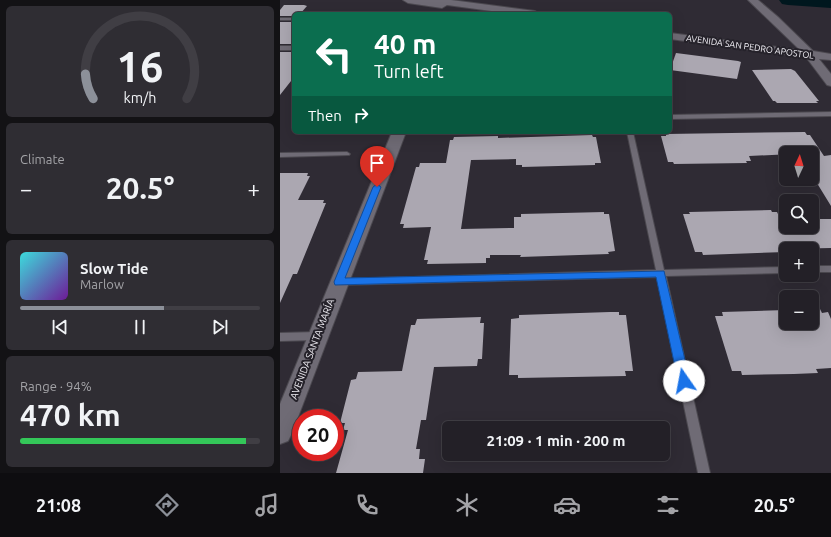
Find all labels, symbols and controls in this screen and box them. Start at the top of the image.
icon: left [308,28,360,80]
text: 40 m [374,28,436,59]
street label: AVENIDA SAN PEDRO APOSTOL [685,33,815,61]
text: 16 [117,43,163,90]
text: Turn left [374,61,444,81]
text: km/h [124,90,156,106]
icon: right [350,104,372,126]
text: Then [308,107,342,124]
pin [360,146,394,187]
north arrow [779,146,819,186]
map controls [779,146,819,330]
text: Climate [20,152,65,166]
icon: arrive [366,152,388,174]
text: 20.5° [106,171,174,205]
text: − [20,176,32,201]
text: + [248,176,260,201]
button: search [779,194,819,234]
button: + [779,242,819,282]
text: Slow Tide [80,260,148,277]
text: Marlow [80,277,124,291]
button: − [779,290,819,330]
street label: AVENIDA SANTA MARÍA [287,296,336,401]
icon: previous [49,316,71,338]
icon: pause [129,316,151,338]
icon: next [209,316,231,338]
position arrow [663,360,705,402]
text: Range · 94% [20,379,92,393]
text: 470 km [20,398,121,432]
speed limit sign: 20 [292,409,344,461]
text: 21:09 · 1 min · 200 m [487,432,625,449]
icon: directions [153,491,181,519]
icon: music [253,491,281,519]
icon: phone [353,491,381,519]
icon: climate [453,491,481,519]
icon: car [553,491,581,519]
icon: filters [654,491,682,519]
text: 21:08 [36,495,81,515]
text: 20.5° [754,495,795,515]

